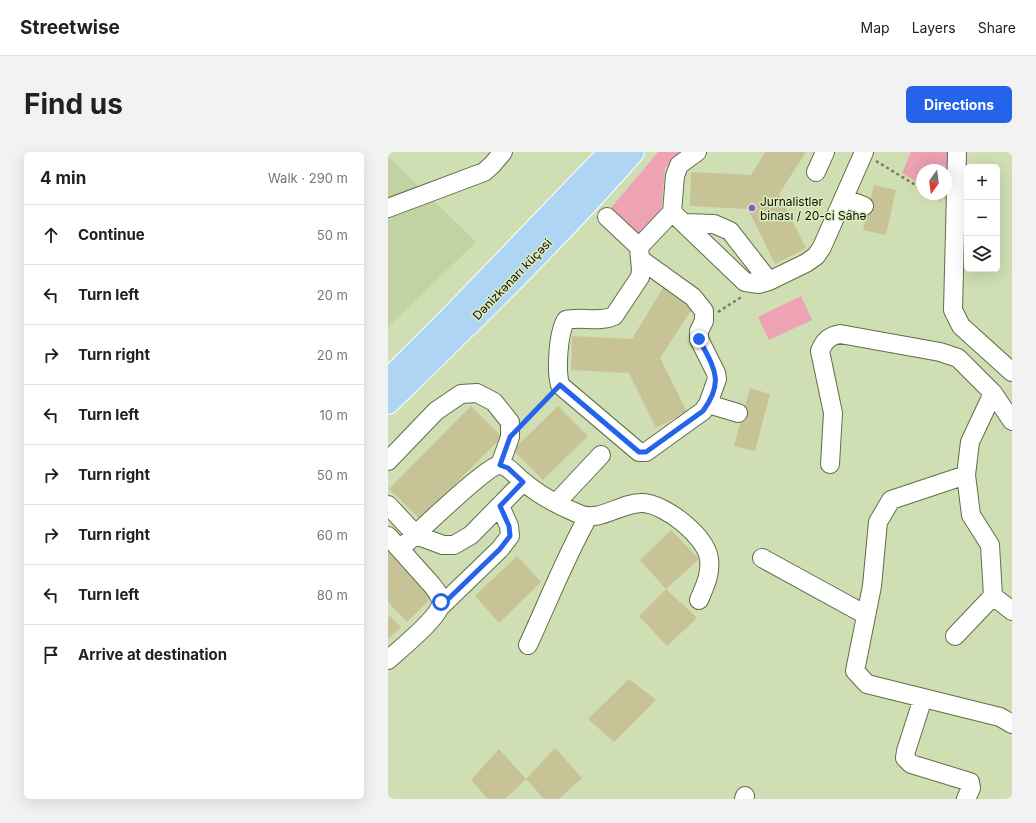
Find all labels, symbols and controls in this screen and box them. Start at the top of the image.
text: Streetwise [20,16,120,39]
text: Map [861,19,890,36]
text: Layers [912,19,956,36]
text: Share [978,19,1016,36]
button: Directions [906,86,1012,123]
text: Find us [24,87,123,121]
north arrow [916,164,952,200]
map controls [964,164,1000,272]
button: + [964,164,1000,200]
text: 4 min [40,168,86,188]
text: Walk · 290 m [268,170,348,186]
place label: Jurnalistlər binası / 20-ci Sahə [760,194,866,223]
button: − [964,200,1000,236]
marker: Jurnalistlər binası / 20-ci Sahə [747,203,757,213]
icon: ahead [40,224,62,246]
text: Continue [78,225,145,244]
text: 50 m [317,227,348,243]
street label: Dənizkənarı küçəsi [469,235,555,323]
button: layers [964,236,1000,272]
icon: left [40,284,62,306]
text: Turn left [78,285,139,304]
text: 20 m [317,287,348,303]
route end [690,330,708,348]
icon: right [40,344,62,366]
text: Turn right [78,345,150,364]
text: 20 m [317,347,348,363]
icon: left [40,404,62,426]
text: Turn left [78,405,139,424]
text: 10 m [319,407,348,423]
icon: right [40,464,62,486]
text: Turn right [78,465,150,484]
text: 50 m [317,467,348,483]
icon: right [40,524,62,546]
text: Turn right [78,525,150,544]
text: 60 m [317,527,348,543]
icon: left [40,584,62,606]
text: Turn left [78,585,139,604]
text: 80 m [317,587,348,603]
route start [432,593,450,611]
icon: arrive [40,644,62,666]
text: Arrive at destination [78,645,227,664]

